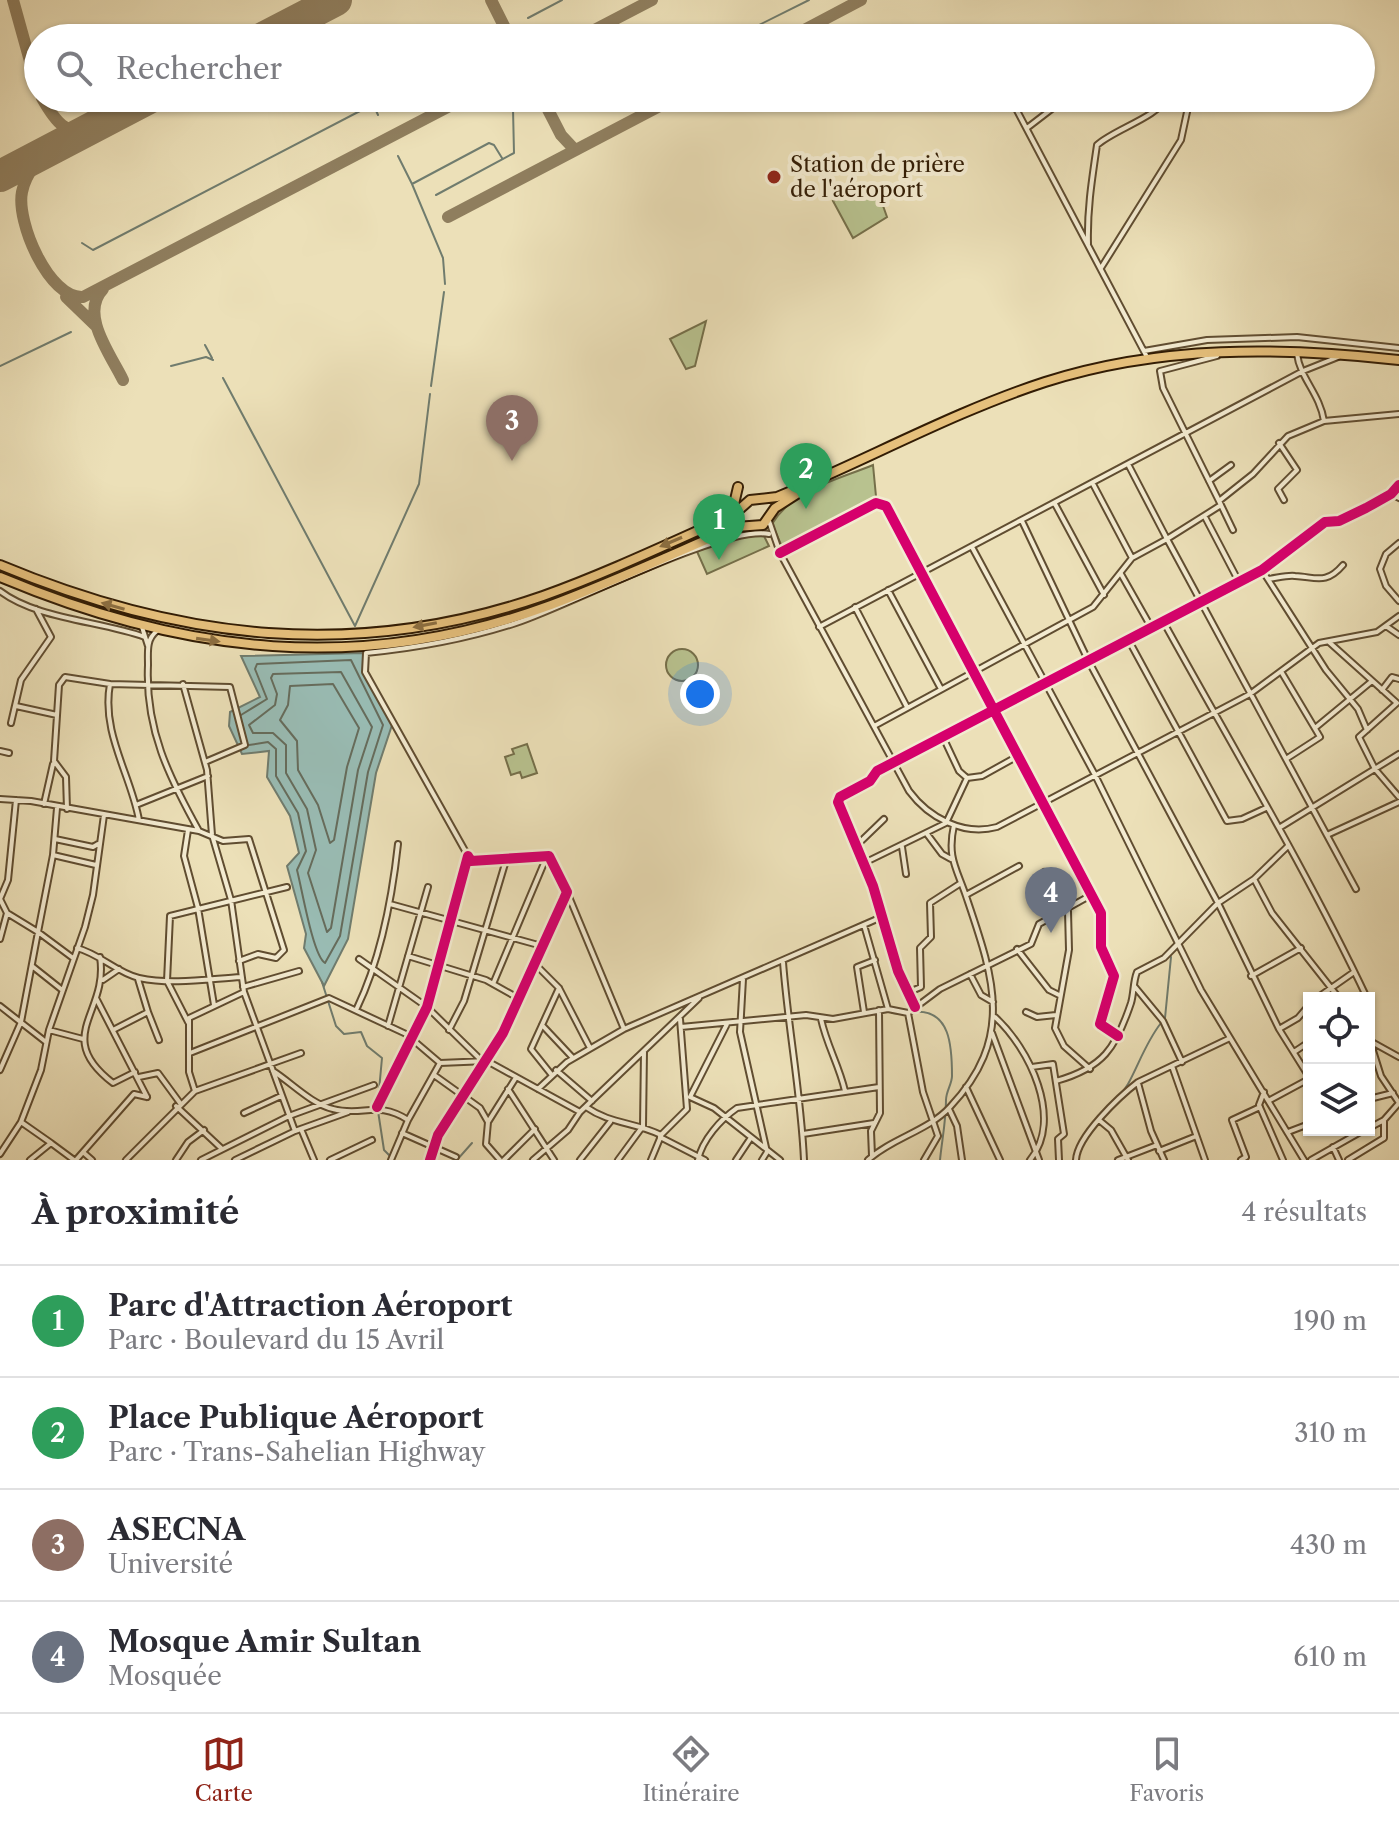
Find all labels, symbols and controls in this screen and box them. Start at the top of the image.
search box [24,24,1375,112]
icon: search [52,46,96,90]
text: Rechercher [116,50,282,87]
place label: Station de prière de l'aéroport [790,151,965,203]
marker: Station de prière de l'aéroport [765,168,783,186]
pin: 3 [486,395,538,461]
pin: 2 [780,443,832,509]
pin: 1 [693,494,745,560]
one-way arrow [659,535,683,548]
one-way arrow [100,600,125,612]
one-way arrow [413,620,438,632]
one-way arrow [196,634,221,647]
your location [680,674,720,714]
pin: 4 [1025,867,1077,933]
map controls [1303,992,1375,1136]
button: locate [1303,992,1375,1064]
button: layers [1303,1064,1375,1136]
text: À proximité [32,1191,239,1233]
text: 4 résultats [1241,1196,1367,1228]
text: Parc d'Attraction Aéroport [108,1287,512,1324]
text: 1 [52,1305,64,1337]
text: 190 m [1293,1305,1367,1337]
text: Parc · Boulevard du 15 Avril [108,1324,444,1356]
text: Place Publique Aéroport [108,1399,484,1436]
text: 2 [50,1417,66,1449]
text: 310 m [1294,1417,1367,1449]
text: Parc · Trans-Sahelian Highway [108,1436,486,1468]
text: ASECNA [108,1511,245,1548]
text: 3 [51,1529,65,1561]
text: 430 m [1290,1529,1367,1561]
text: Université [108,1548,233,1580]
text: Mosque Amir Sultan [108,1623,421,1660]
text: 4 [50,1641,66,1673]
text: 610 m [1293,1641,1367,1673]
text: Mosquée [108,1660,222,1692]
tab: Carte [195,1732,253,1807]
tab: Itinéraire [642,1732,740,1807]
tab: Favoris [1129,1732,1204,1807]

